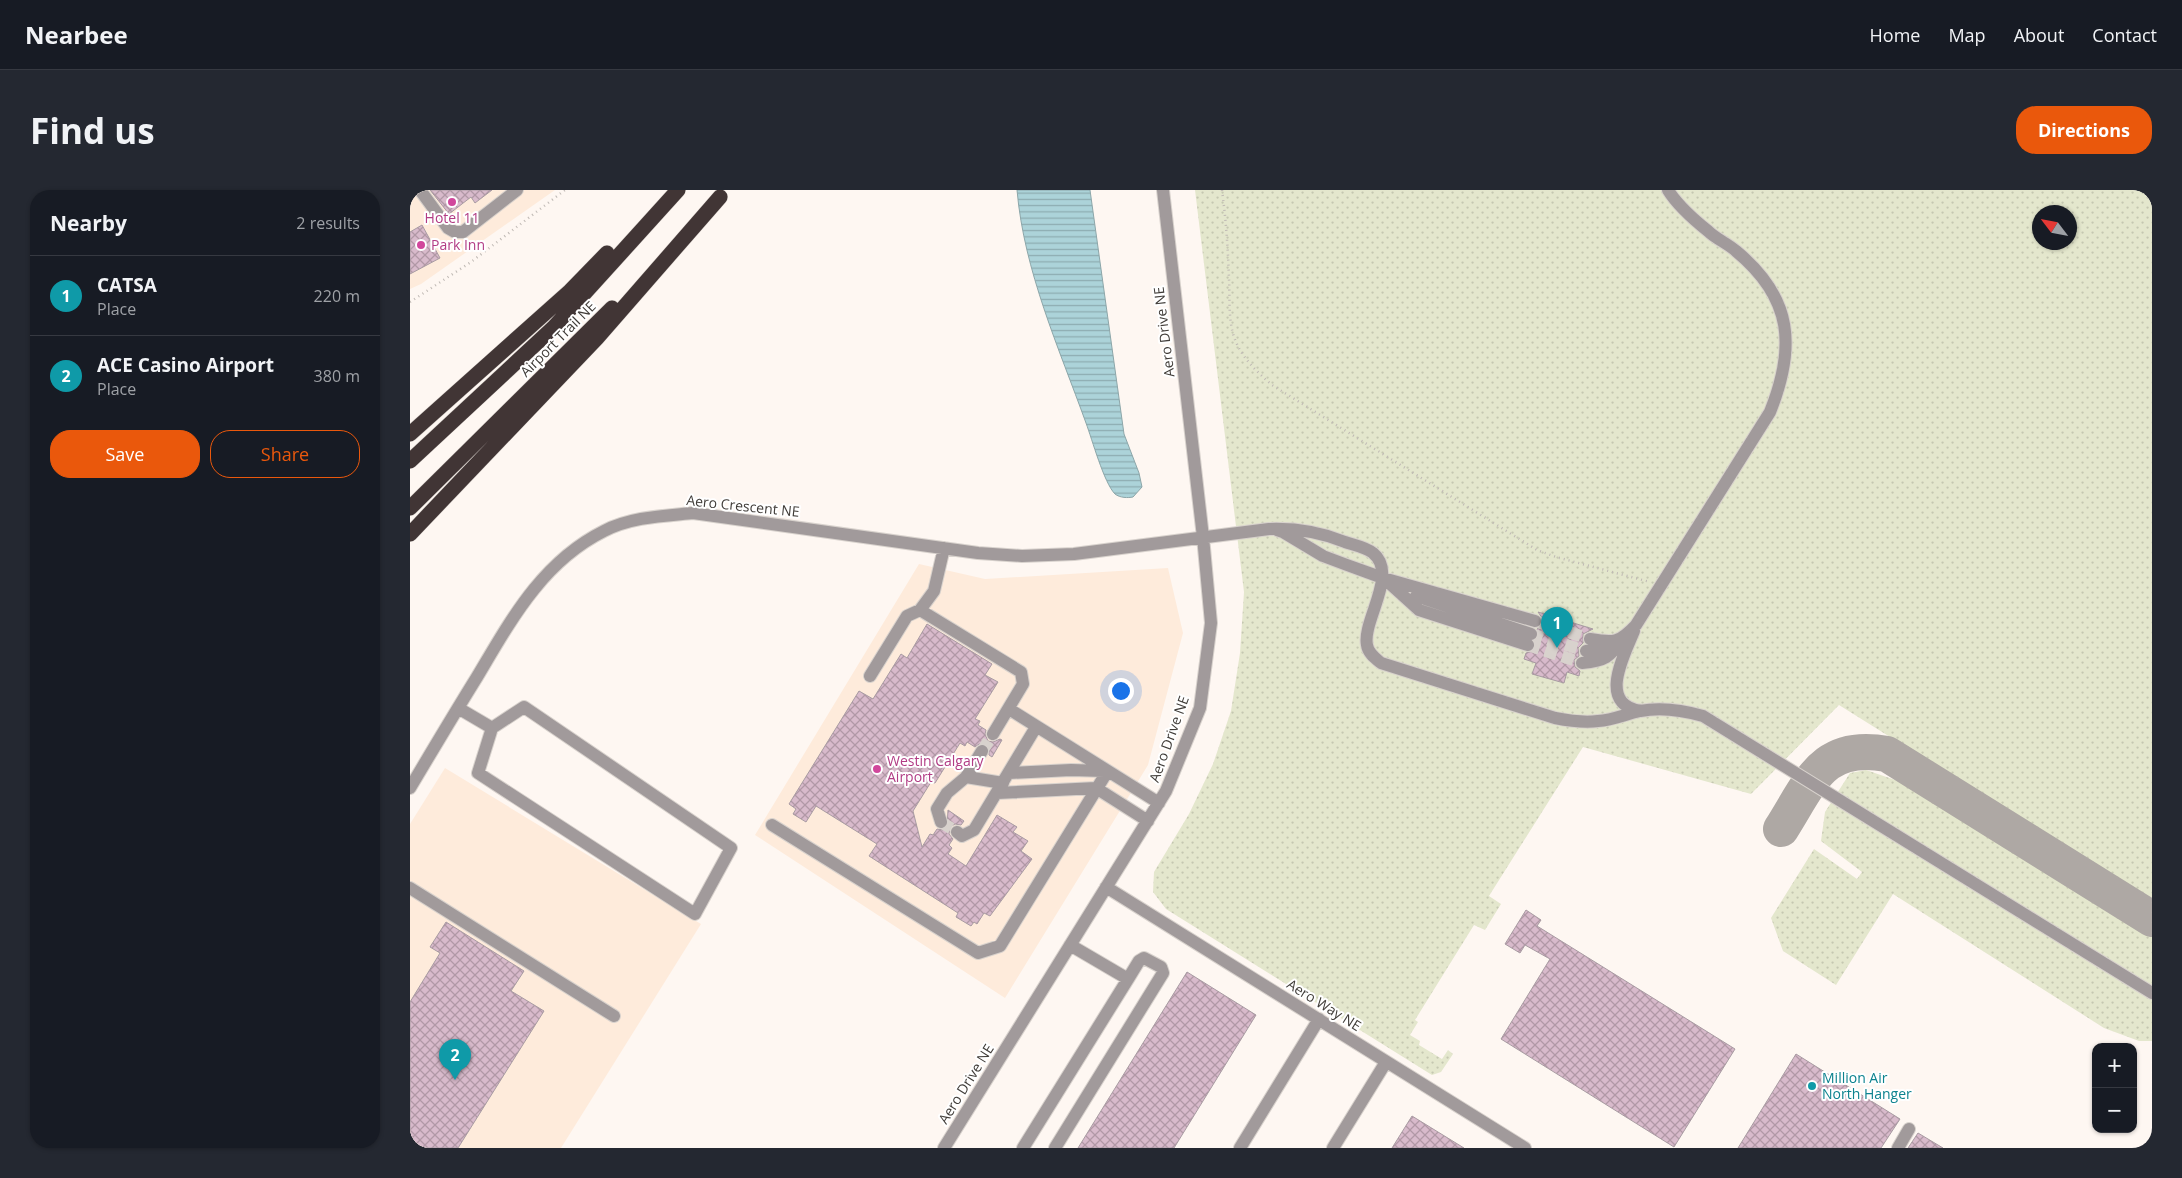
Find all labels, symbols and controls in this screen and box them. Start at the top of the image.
text: Nearbee [25,18,128,51]
text: Home [1870,23,1920,47]
text: Map [1948,23,1986,47]
text: About [2014,23,2064,47]
text: Contact [2092,23,2157,47]
button: Directions [2016,106,2152,154]
text: Find us [30,107,155,154]
marker: Hotel 11 [446,196,458,208]
north arrow [2032,205,2077,250]
place label: Hotel 11 [425,208,479,227]
text: Nearby [50,209,127,237]
text: 2 results [296,212,360,234]
place label: Park Inn [431,235,485,254]
marker: Park Inn [415,239,427,251]
text: CATSA [97,272,157,298]
text: 1 [61,285,71,307]
text: 220 m [314,285,360,307]
street label: Aero Drive NE [1149,286,1178,378]
street label: Airport Trail NE [516,297,600,381]
text: Place [97,298,136,320]
text: ACE Casino Airport [97,352,274,378]
text: 2 [61,365,71,387]
text: 380 m [314,365,360,387]
text: Place [97,378,136,400]
button: Save [50,430,200,478]
button: Share [210,430,360,478]
street label: Aero Crescent NE [686,490,801,521]
pin: 1 [1541,607,1573,648]
your location [1108,678,1134,704]
street label: Aero Drive NE [1144,693,1193,785]
place label: Westin Calgary Airport [887,751,984,786]
marker: Westin Calgary Airport [871,763,883,775]
street label: Aero Way NE [1284,974,1365,1035]
pin: 2 [439,1039,471,1080]
street label: Aero Drive NE [933,1040,998,1127]
map controls [2092,1043,2137,1133]
button: + [2092,1043,2137,1088]
place label: Million Air North Hanger [1822,1068,1912,1103]
marker: Million Air North Hanger [1806,1080,1818,1092]
button: − [2092,1088,2137,1133]

